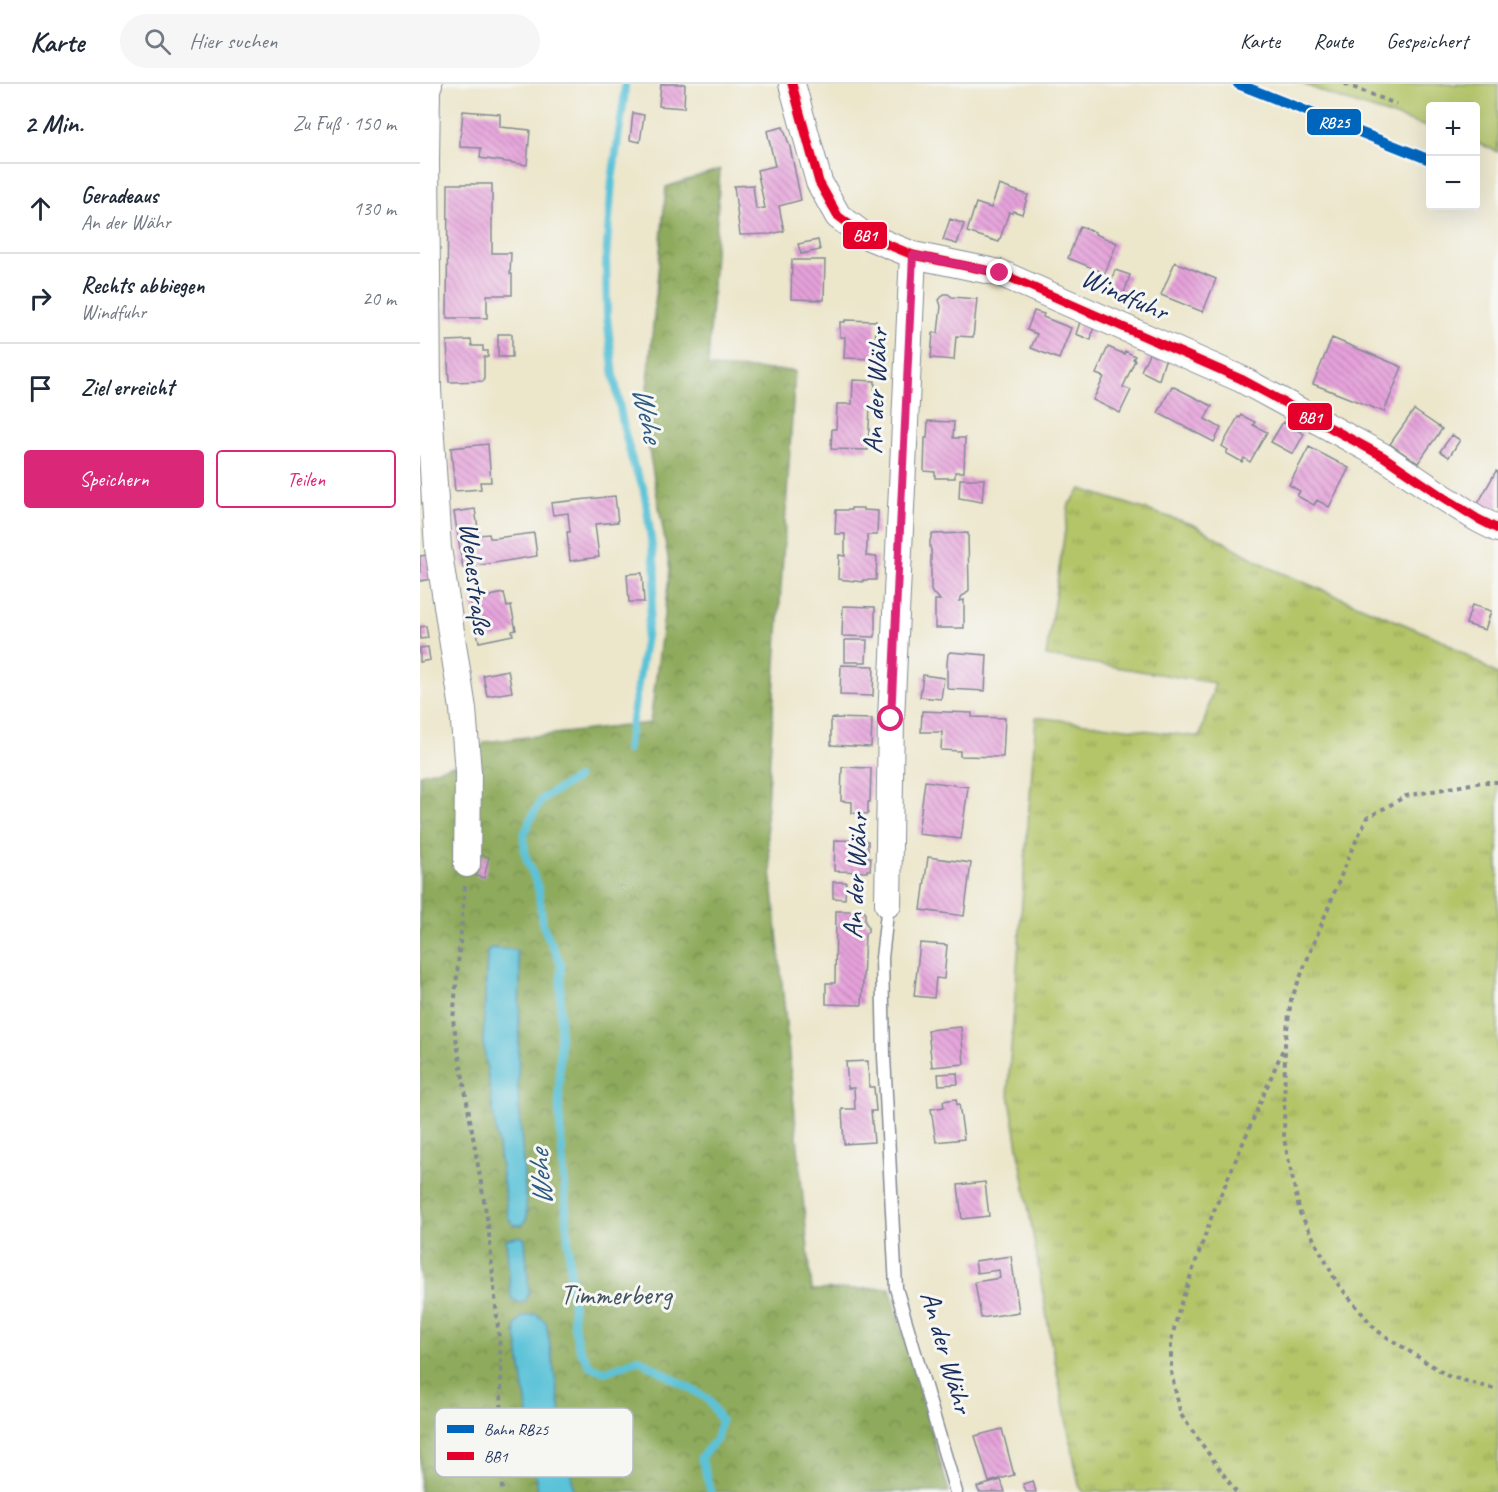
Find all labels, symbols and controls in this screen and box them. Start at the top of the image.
search box [120,14,540,68]
text: Karte [30,24,84,59]
icon: search [141,25,174,58]
text: Hier suchen [189,27,278,55]
text: Karte [1240,28,1280,54]
text: Route [1313,28,1353,54]
text: Gespeichert [1386,28,1468,54]
map controls [1426,102,1480,210]
button: + [1426,102,1480,156]
text: 2 Min. [24,107,83,140]
line badge: RB25 [1306,108,1362,136]
text: Zu Fuß · 150 m [293,111,396,136]
text: RB25 [1318,113,1352,133]
button: − [1426,156,1480,210]
text: Geradeaus [81,182,158,210]
icon: ahead [24,192,57,225]
text: 130 m [353,196,396,221]
text: An der Währ [81,210,171,235]
line badge: BB1 [842,221,888,250]
text: BB1 [853,226,879,246]
route end [986,259,1012,285]
street label: Windfuhr [1076,259,1176,329]
text: Rechts abbiegen [81,272,204,300]
icon: right [24,282,57,315]
text: 20 m [362,286,396,311]
text: Windfuhr [81,300,146,325]
street label: An der Währ [854,325,896,455]
icon: arrive [24,372,57,405]
text: Ziel erreicht [81,374,174,402]
water label: Wehe [624,383,673,449]
line badge: BB1 [1287,402,1333,431]
text: BB1 [1298,408,1324,428]
button: Speichern [24,450,204,508]
button: Teilen [216,450,396,508]
street label: Wehestraße [452,520,500,638]
route start [877,705,903,731]
street label: An der Währ [834,810,876,940]
water label: Wehe [519,1145,561,1207]
park label: Timmerberg [560,1277,674,1312]
street label: An der Währ [913,1287,982,1419]
legend [435,1408,633,1477]
text: Bahn RB25 [484,1420,549,1440]
text: BB1 [484,1447,509,1467]

